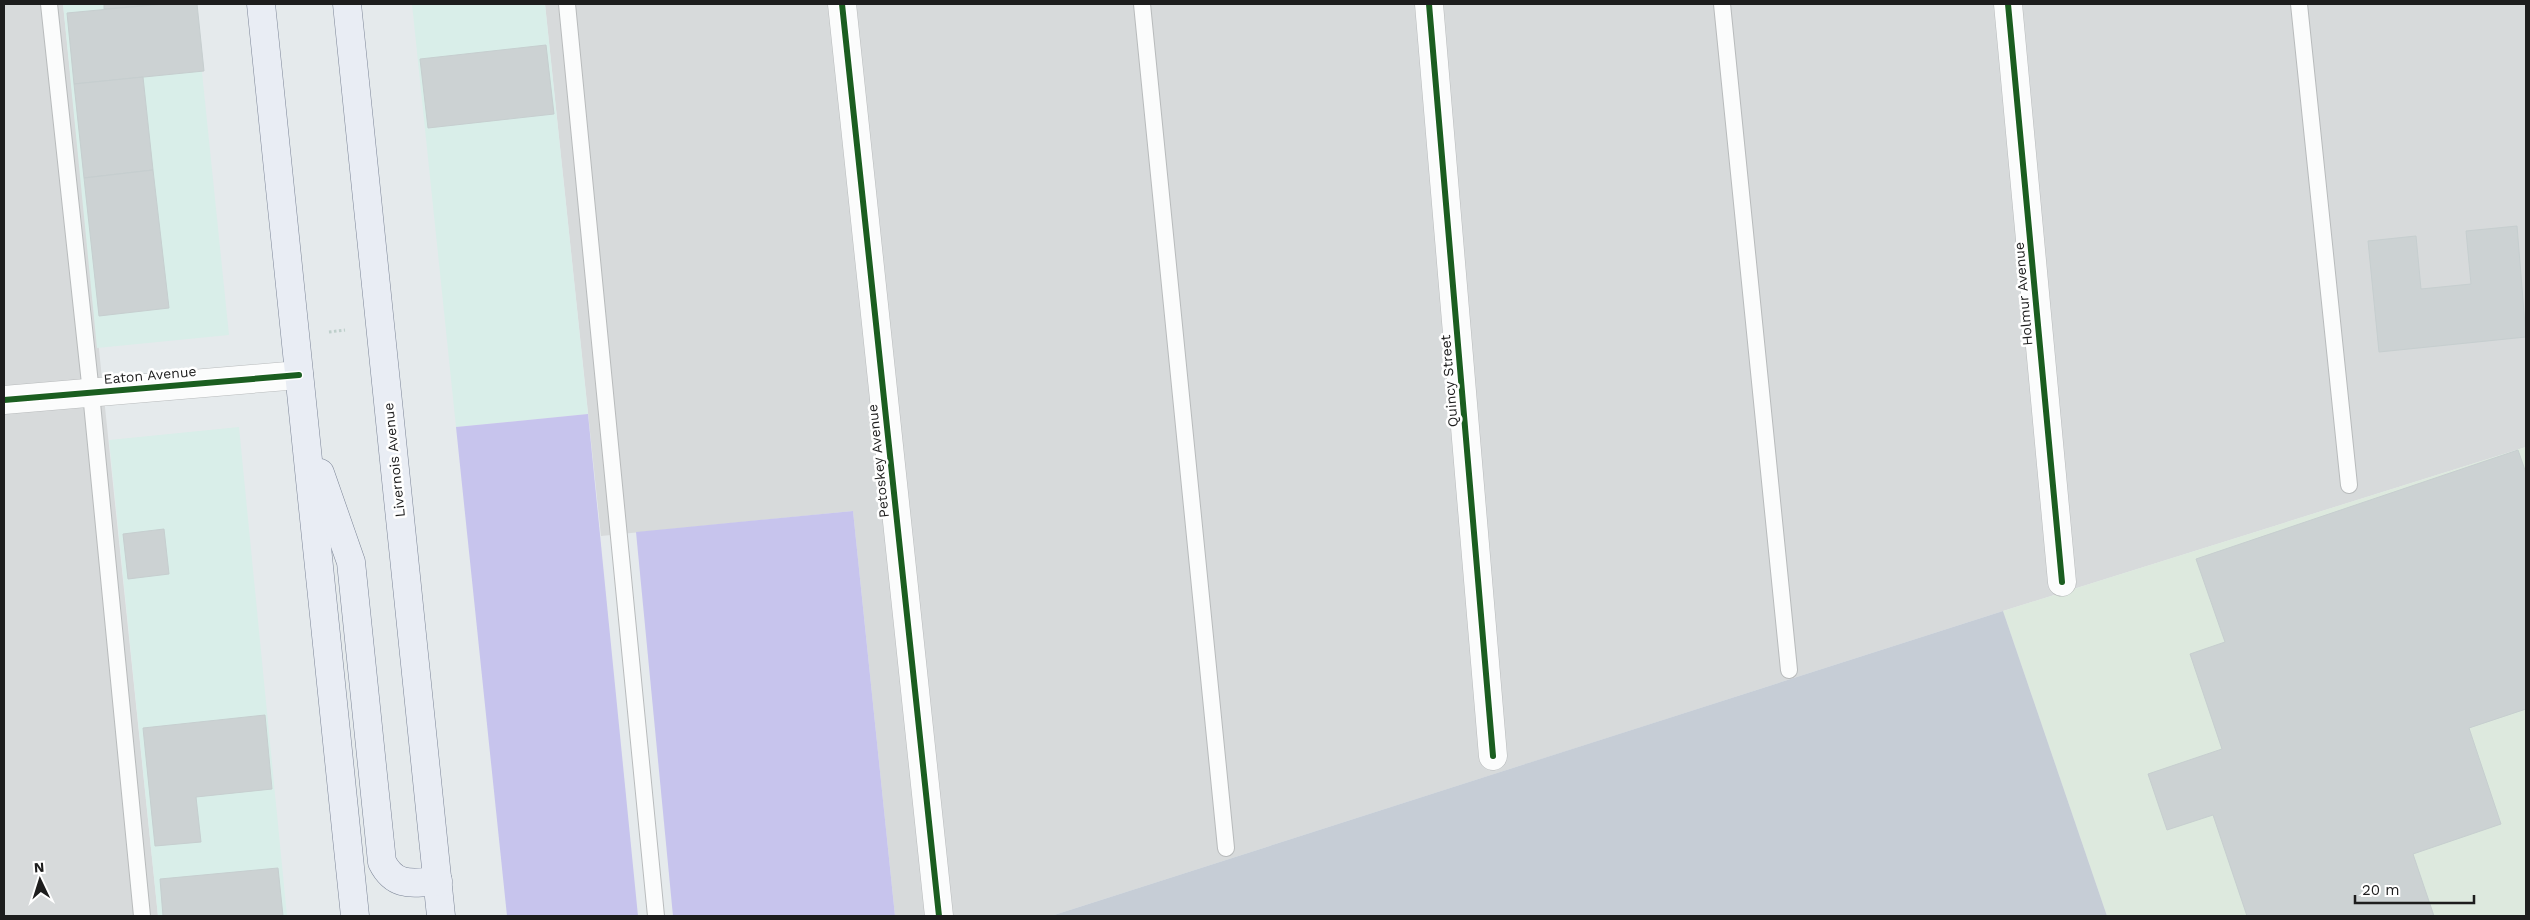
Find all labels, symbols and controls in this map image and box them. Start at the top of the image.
street label: Holmur Avenue [2011,242,2035,346]
street label: Quincy Street [1437,334,1461,428]
street label: Eaton Avenue [103,363,197,387]
street label: Livernois Avenue [380,402,408,518]
street label: Petoskey Avenue [864,403,892,519]
north arrow [15,855,65,905]
text: N [33,859,45,875]
scale bar [2355,872,2474,904]
text: 20 m [2362,881,2400,899]

